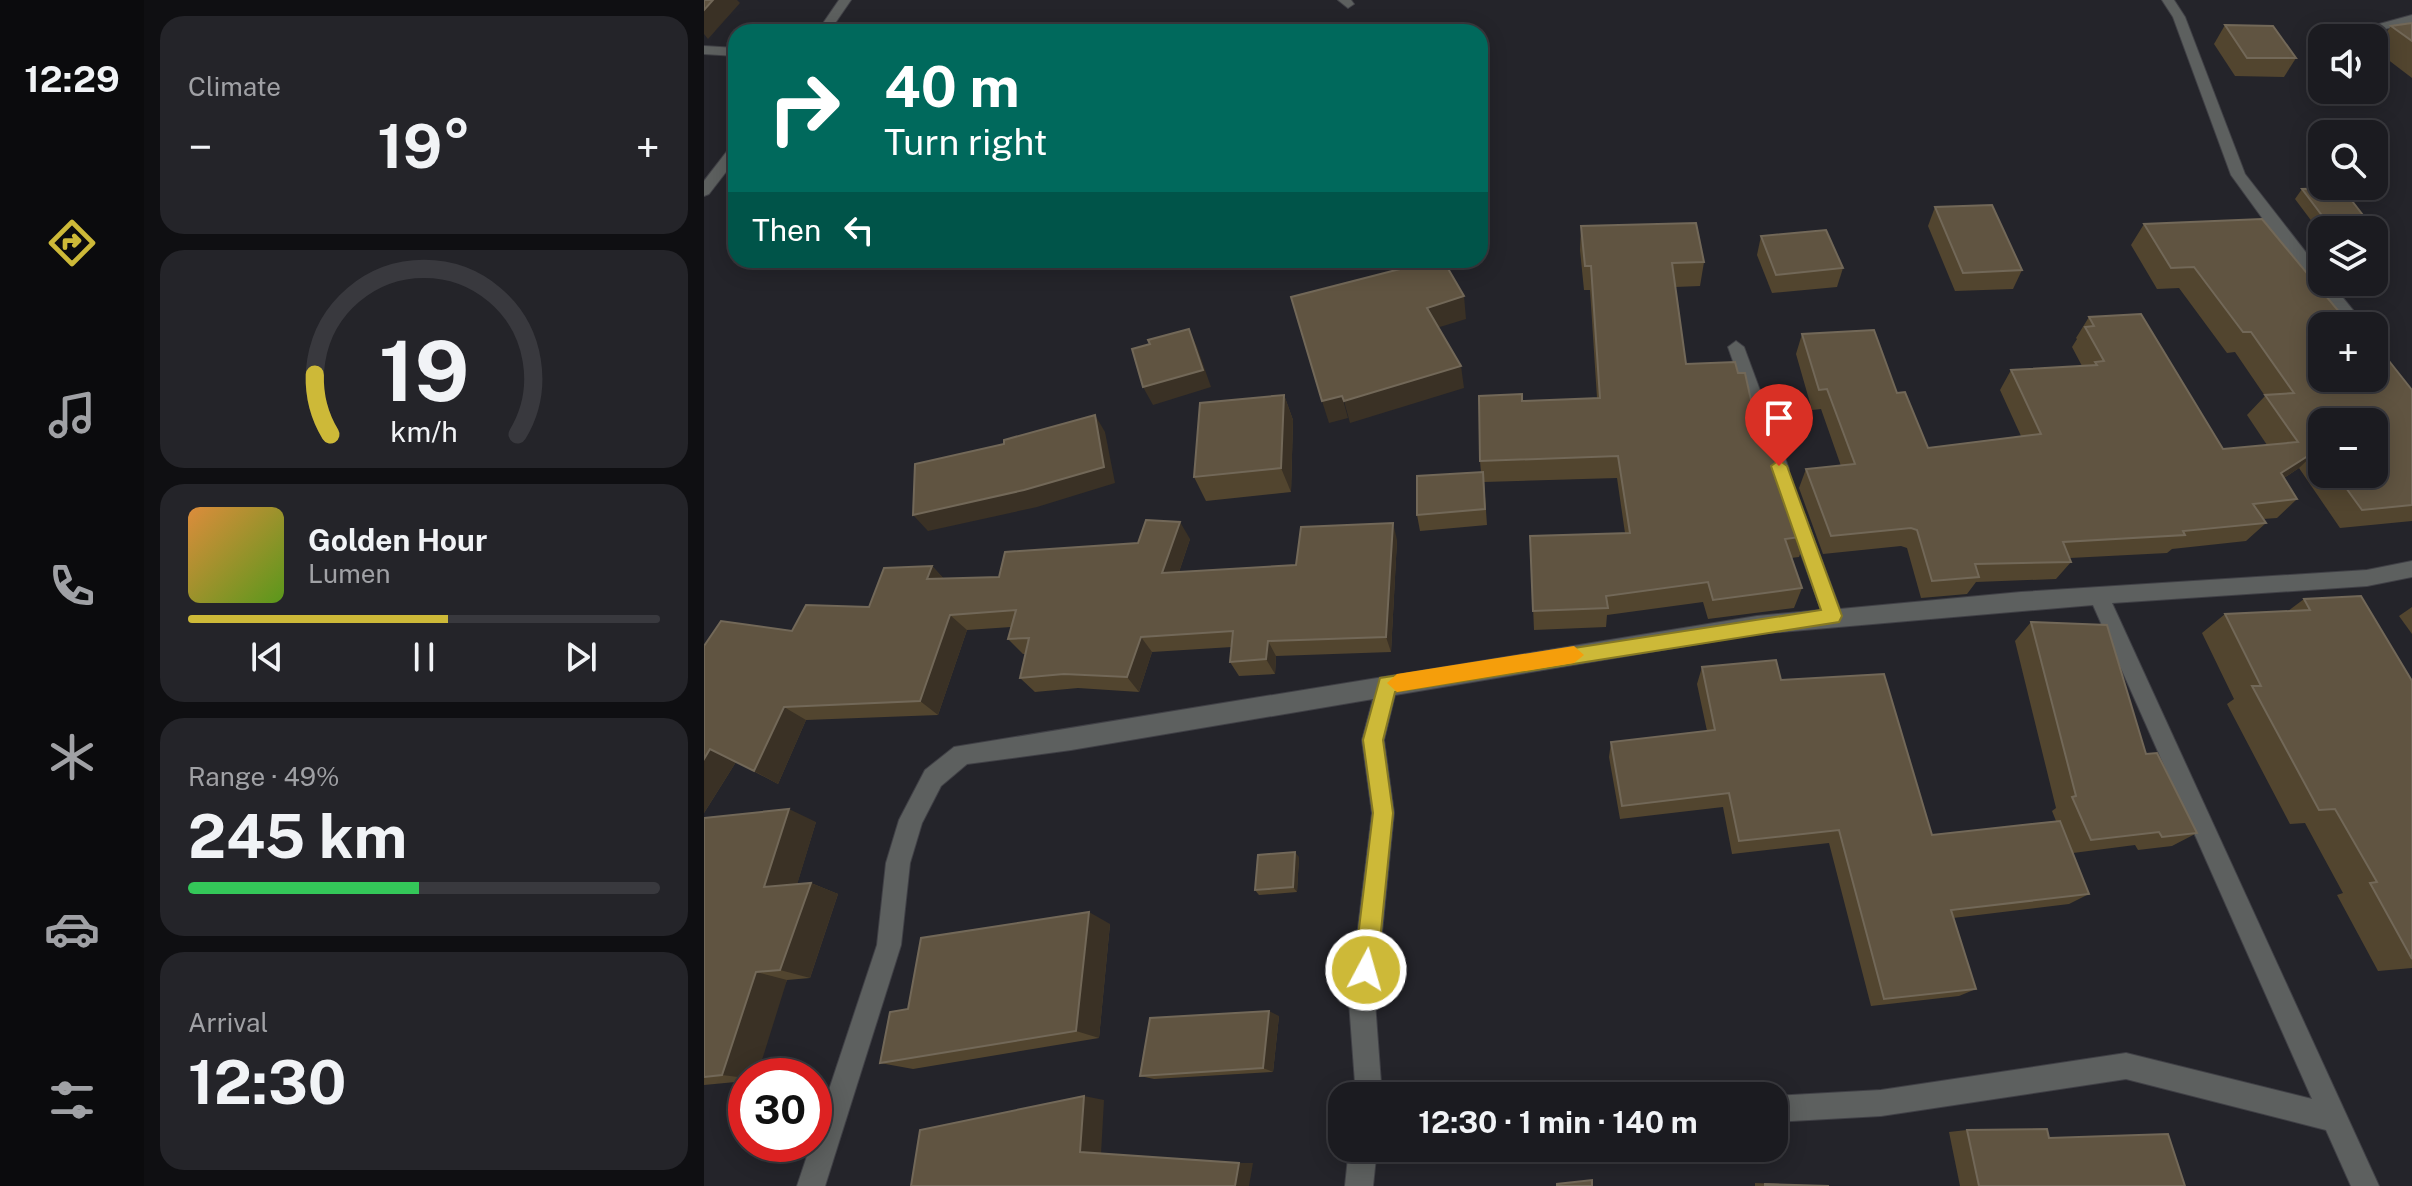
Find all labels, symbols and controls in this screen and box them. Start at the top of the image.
map controls [2308,24,2388,488]
button: sound [2308,24,2388,104]
text: 40 m [884,54,1020,120]
icon: right [752,56,856,160]
text: 12:29 [24,58,120,100]
text: Climate [188,71,281,102]
text: 19° [377,111,471,182]
button: search [2308,120,2388,200]
text: − [188,121,212,173]
text: + [636,121,660,173]
text: Turn right [884,121,1047,163]
icon: left [837,208,881,252]
text: Then [752,212,821,248]
icon: directions [44,215,100,271]
button: layers [2308,216,2388,296]
button: + [2308,312,2388,392]
text: 19 [379,322,469,420]
pin [1745,384,1813,466]
icon: music [44,387,100,443]
icon: arrive [1757,396,1801,440]
button: − [2308,408,2388,488]
text: km/h [390,415,458,448]
text: Golden Hour [308,522,487,558]
icon: phone [44,558,100,614]
text: Lumen [308,558,391,589]
icon: previous [245,635,289,679]
icon: pause [402,635,446,679]
icon: next [559,635,603,679]
icon: climate [44,729,100,785]
text: Range · 49% [188,761,340,792]
text: 245 km [188,801,407,872]
icon: car [44,901,100,957]
position arrow [1324,928,1408,1012]
text: Arrival [188,1007,268,1038]
text: 12:30 [188,1047,346,1118]
speed limit sign: 30 [728,1058,832,1162]
icon: filters [44,1072,100,1128]
text: 12:30 · 1 min · 140 m [1418,1104,1698,1140]

